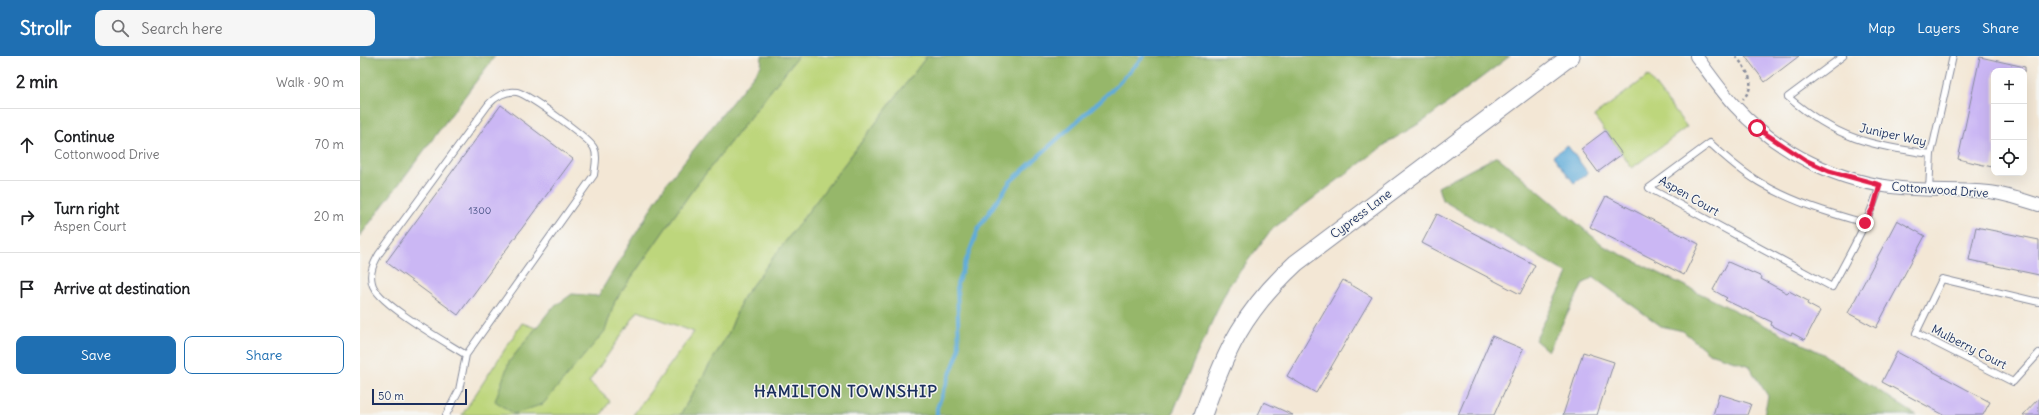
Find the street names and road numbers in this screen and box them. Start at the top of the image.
street label: Juniper Way [1858,120,1928,149]
street label: Aspen Court [1657,172,1722,219]
street label: Cottonwood Drive [1891,179,1989,200]
street label: Cypress Lane [1327,186,1394,242]
street label: Mulberry Court [1929,321,2009,372]

